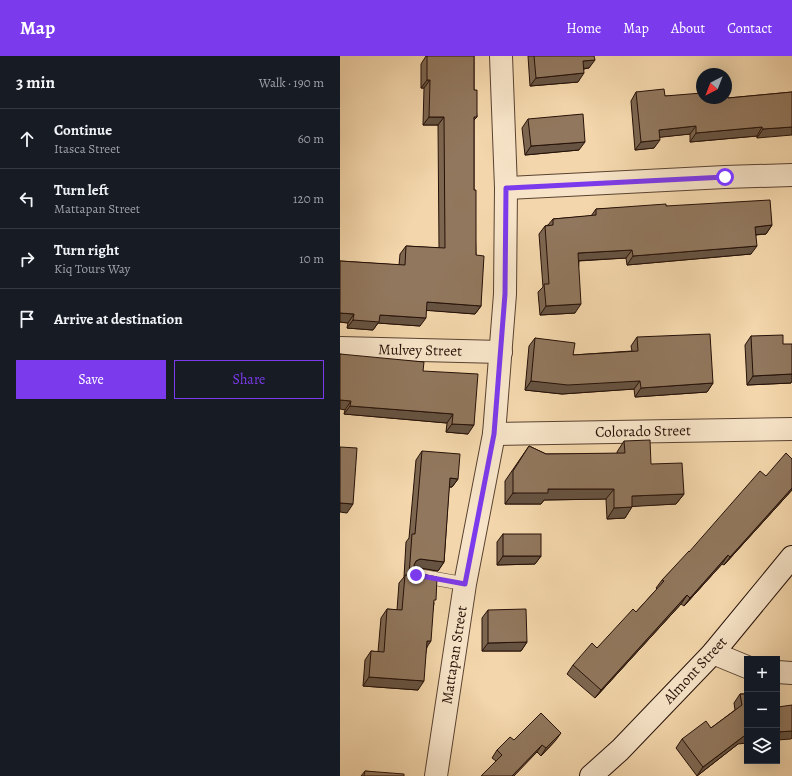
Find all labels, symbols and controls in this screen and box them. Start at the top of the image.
text: Map [20,15,55,41]
text: Home [566,19,601,38]
text: Map [623,19,649,38]
text: About [671,19,705,38]
text: Contact [727,19,772,38]
north arrow [696,68,732,104]
text: 3 min [16,71,55,94]
text: Walk · 190 m [259,74,324,91]
text: Continue [54,120,112,140]
icon: ahead [16,128,38,150]
text: 60 m [298,130,324,147]
text: Itasca Street [54,140,120,157]
route start [716,168,734,186]
text: Turn left [54,180,109,200]
icon: left [16,188,38,210]
text: 120 m [293,190,324,207]
text: Mattapan Street [54,200,140,217]
text: Turn right [54,240,119,260]
icon: right [16,248,38,270]
text: 10 m [299,250,324,267]
text: Kiq Tours Way [54,260,130,277]
icon: arrive [16,308,38,330]
text: Arrive at destination [54,309,183,329]
street label: Mulvey Street [378,339,462,361]
button: Save [16,360,166,399]
button: Share [174,360,324,399]
street label: Colorado Street [595,420,691,442]
route end [407,566,425,584]
street label: Mattapan Street [436,604,472,706]
street label: Almont Street [658,632,731,709]
map controls [744,656,780,764]
button: + [744,656,780,692]
button: − [744,692,780,728]
button: layers [744,728,780,764]

